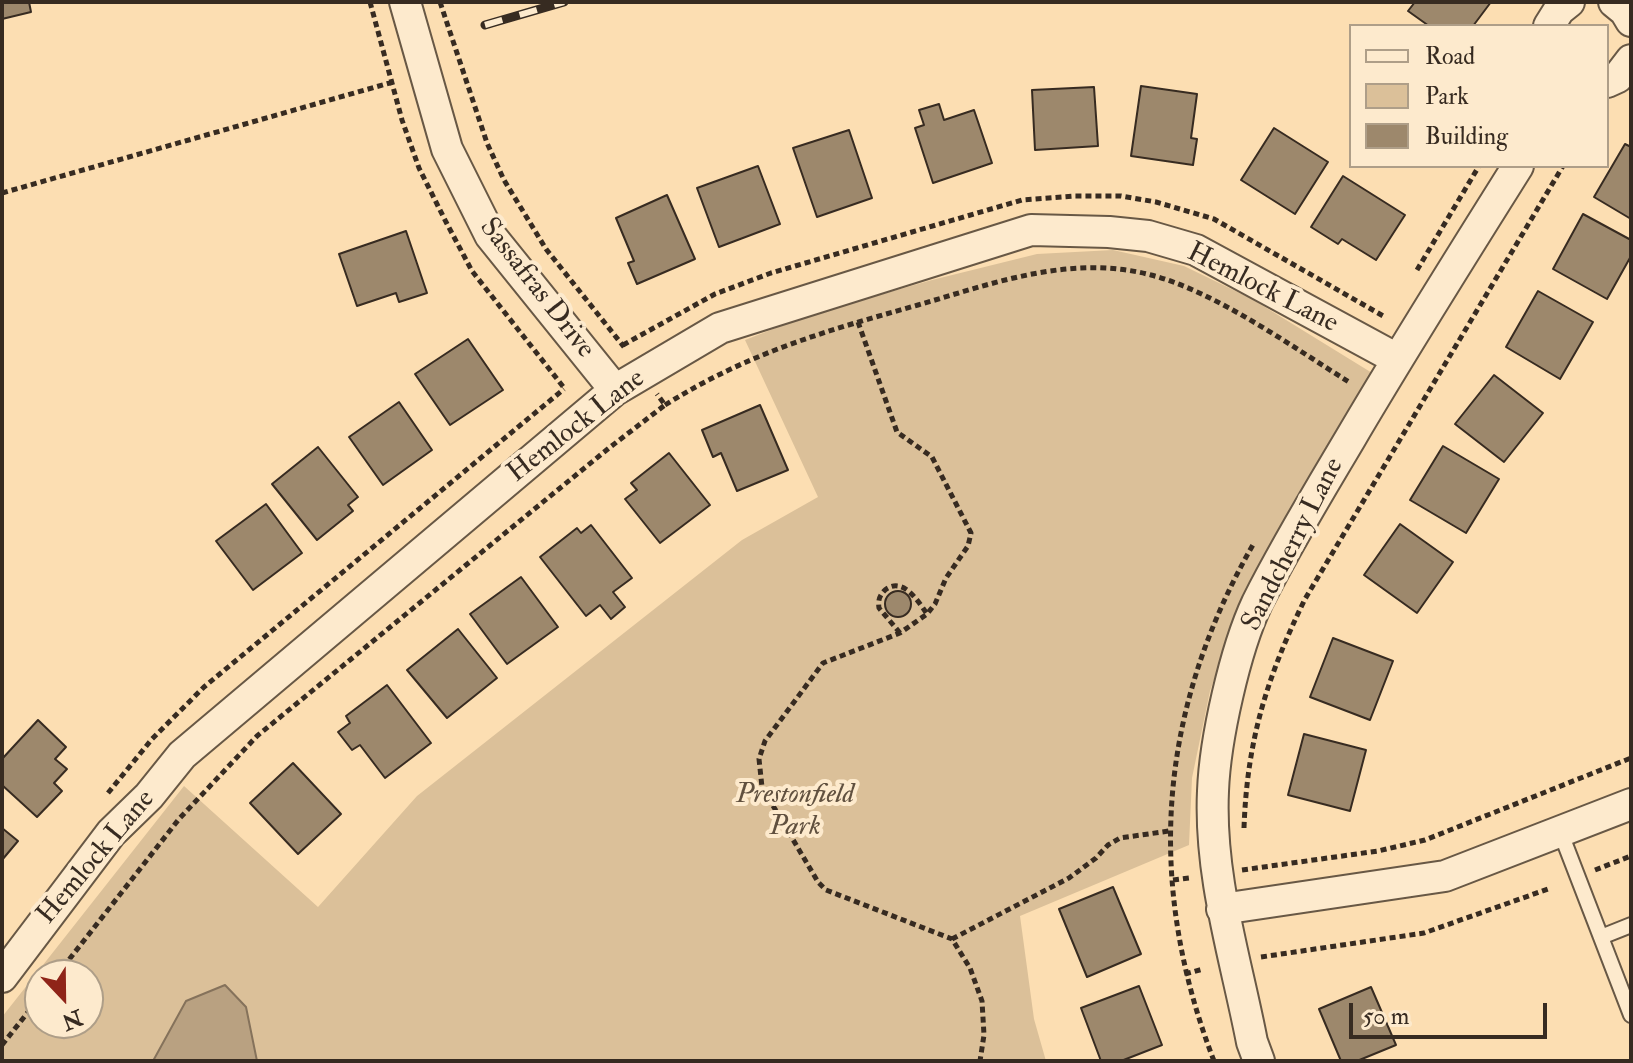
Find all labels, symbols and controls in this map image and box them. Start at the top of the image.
legend [1349,24,1609,168]
text: Road [1425,41,1475,72]
text: Park [1425,81,1469,112]
text: Building [1425,121,1508,152]
street label: Sassafras Drive [471,212,601,366]
street label: Hemlock Lane [1181,237,1343,341]
street label: Hemlock Lane [502,363,652,491]
street label: Sandcherry Lane [1236,453,1352,637]
park label: Prestonfield Park [736,779,854,845]
street label: Hemlock Lane [31,784,163,932]
north arrow [24,959,104,1039]
scale bar [1353,987,1551,1037]
text: 50 m [1363,1001,1409,1032]
text: N [58,1003,87,1036]

